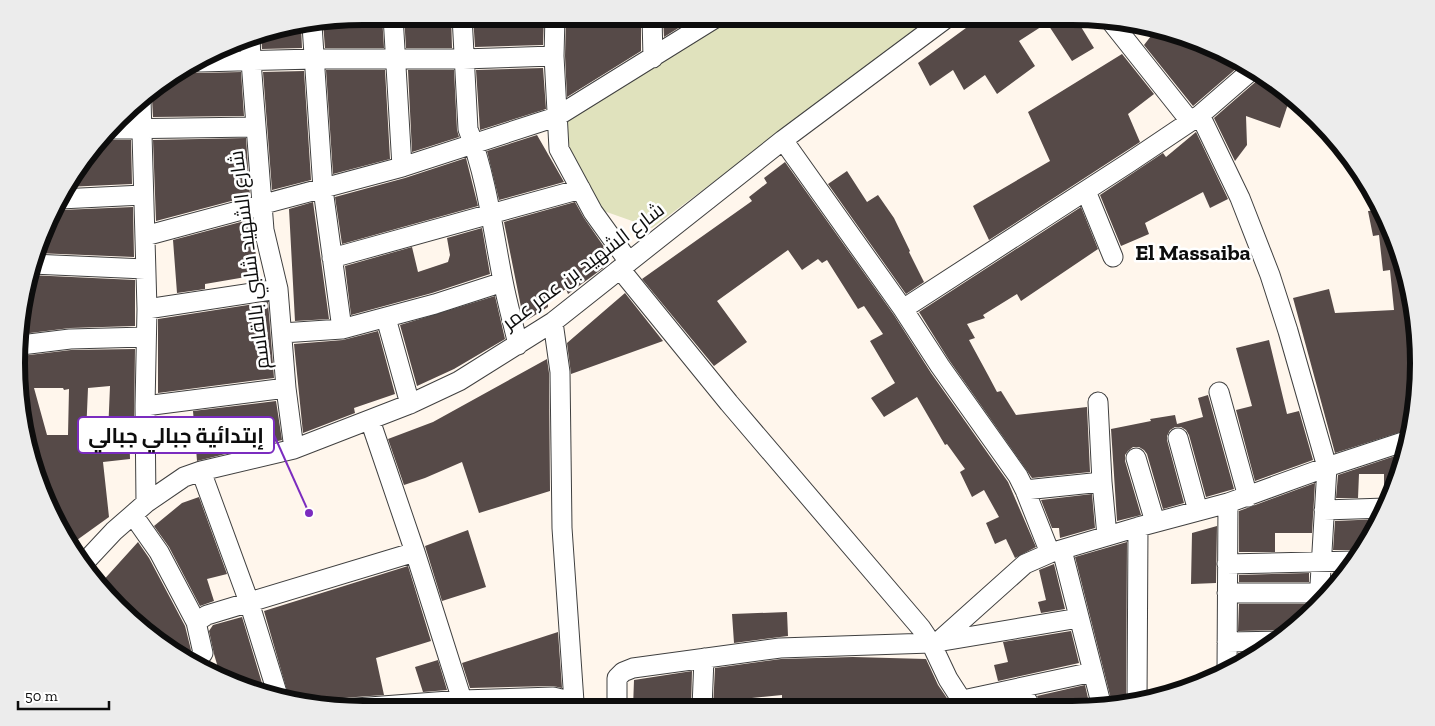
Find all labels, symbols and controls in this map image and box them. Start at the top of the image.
street label: شارع الشهيد شلبي بالقاسم [224,149,278,371]
street label: شارع الشهيد بن عمر عمر [496,197,670,337]
district label: El Massaiba [1135,239,1251,266]
callout: إبتدائية جبالي جبالي [78,417,274,453]
text: إبتدائية جبالي جبالي [88,423,264,453]
scale bar [18,678,109,710]
text: 50 m [25,687,58,705]

